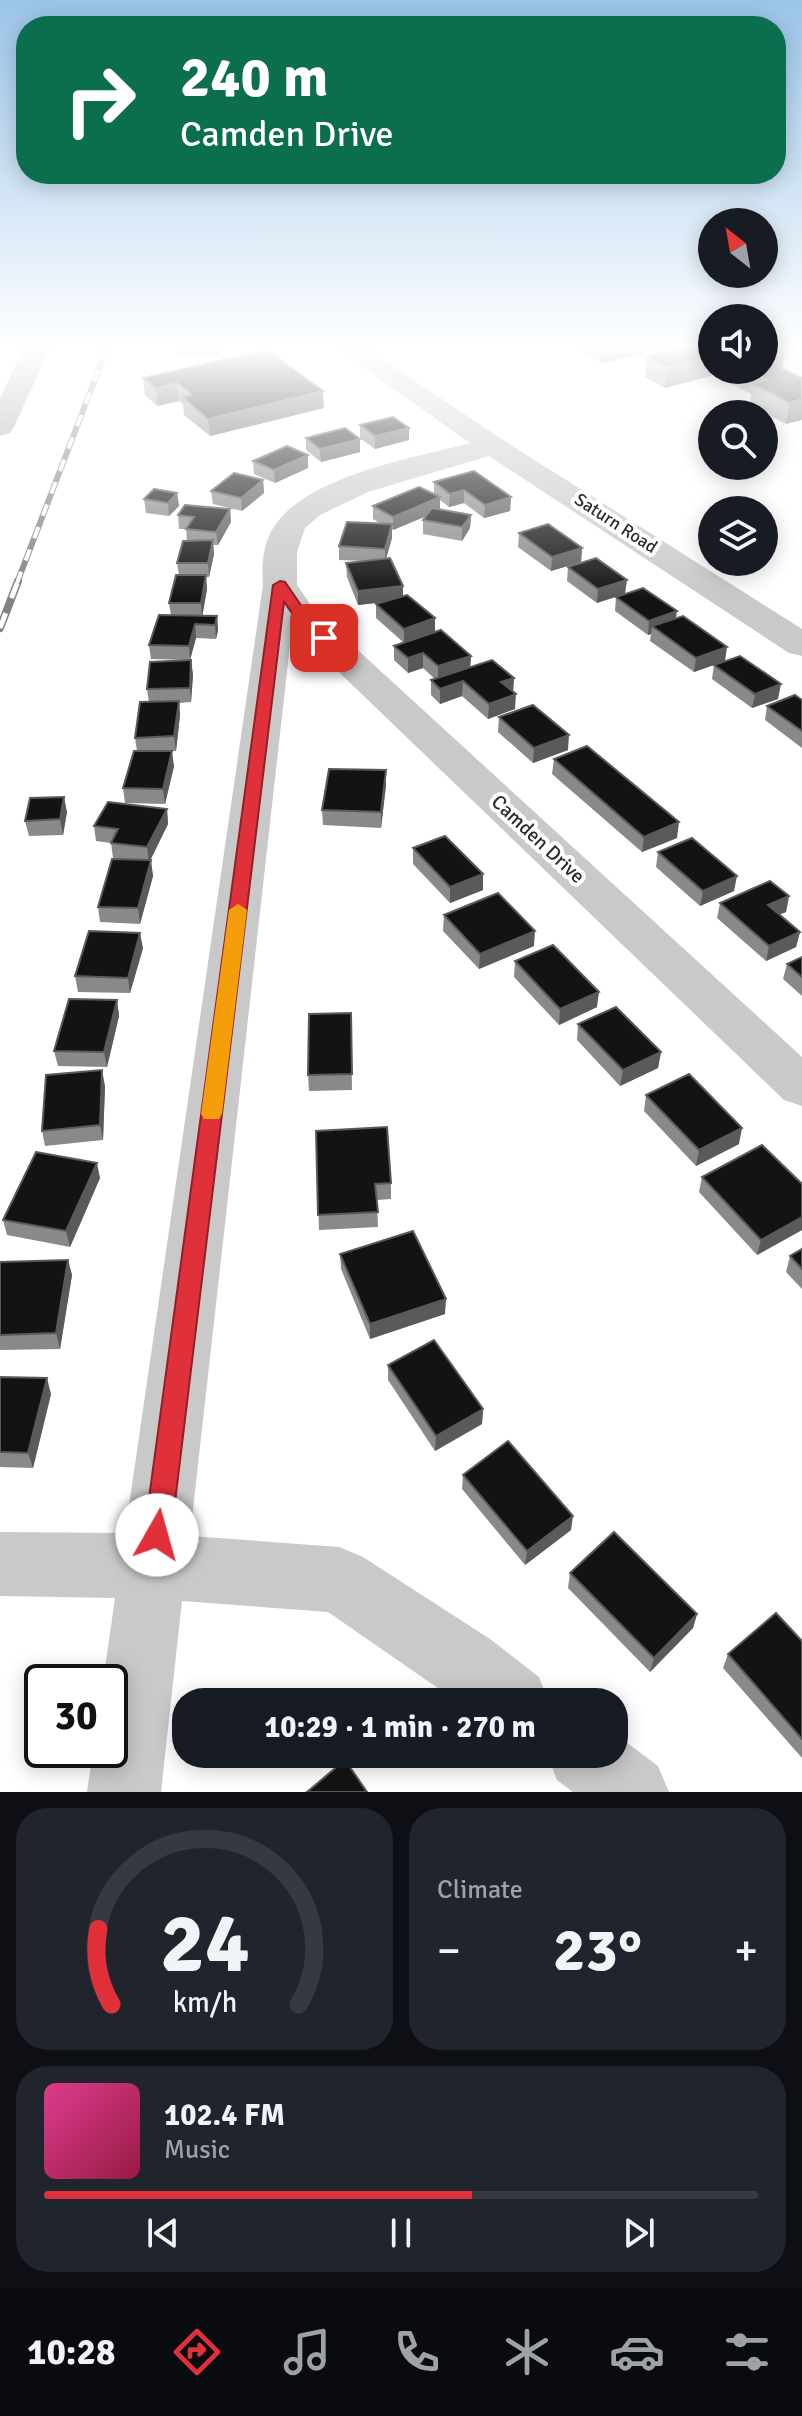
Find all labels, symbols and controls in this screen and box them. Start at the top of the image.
text: 240 m [180,43,328,112]
icon: right [48,48,152,152]
text: Camden Drive [180,112,394,157]
north arrow [698,208,778,288]
map controls [698,208,778,576]
button: sound [698,304,778,384]
button: search [698,400,778,480]
street label: Saturn Road [571,488,661,558]
button: layers [698,496,778,576]
pin [290,604,358,672]
icon: arrive [302,616,346,660]
street label: Camden Drive [486,789,590,889]
position arrow [115,1493,199,1577]
speed limit sign: 30 [24,1664,128,1768]
text: 10:29 · 1 min · 270 m [264,1709,536,1746]
text: Climate [437,1874,523,1906]
text: 24 [160,1893,249,1995]
text: 23° [553,1914,642,1988]
text: − [437,1924,461,1978]
text: + [734,1924,758,1978]
text: km/h [172,1985,237,2020]
text: 102.4 FM [164,2097,285,2134]
text: Music [164,2134,230,2166]
icon: previous [141,2211,185,2255]
icon: pause [379,2211,423,2255]
icon: next [617,2211,661,2255]
icon: directions [169,2324,225,2380]
icon: music [279,2324,335,2380]
icon: phone [389,2324,445,2380]
icon: climate [499,2324,555,2380]
icon: car [609,2324,665,2380]
icon: filters [719,2324,775,2380]
text: 10:28 [27,2330,115,2375]

